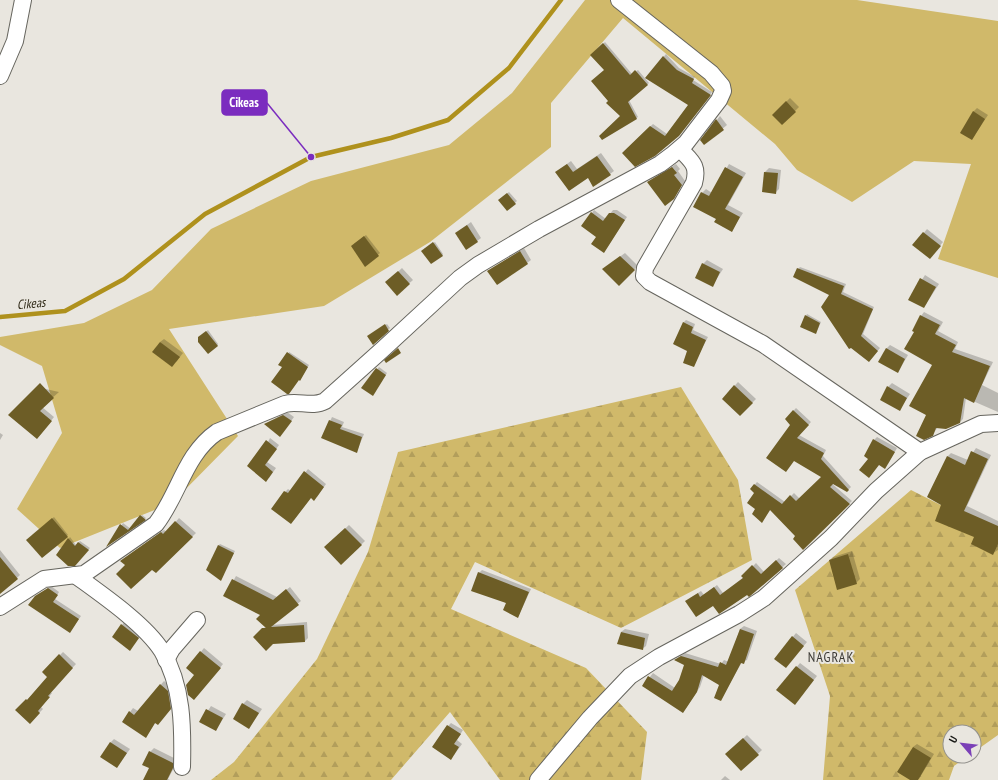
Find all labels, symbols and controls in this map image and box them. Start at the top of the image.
callout: Cikeas [222,90,267,115]
text: Cikeas [229,94,259,111]
water label: Cikeas [16,294,48,313]
district label: NAGRAK [808,648,854,666]
north arrow [942,724,982,764]
text: U [946,733,961,745]

